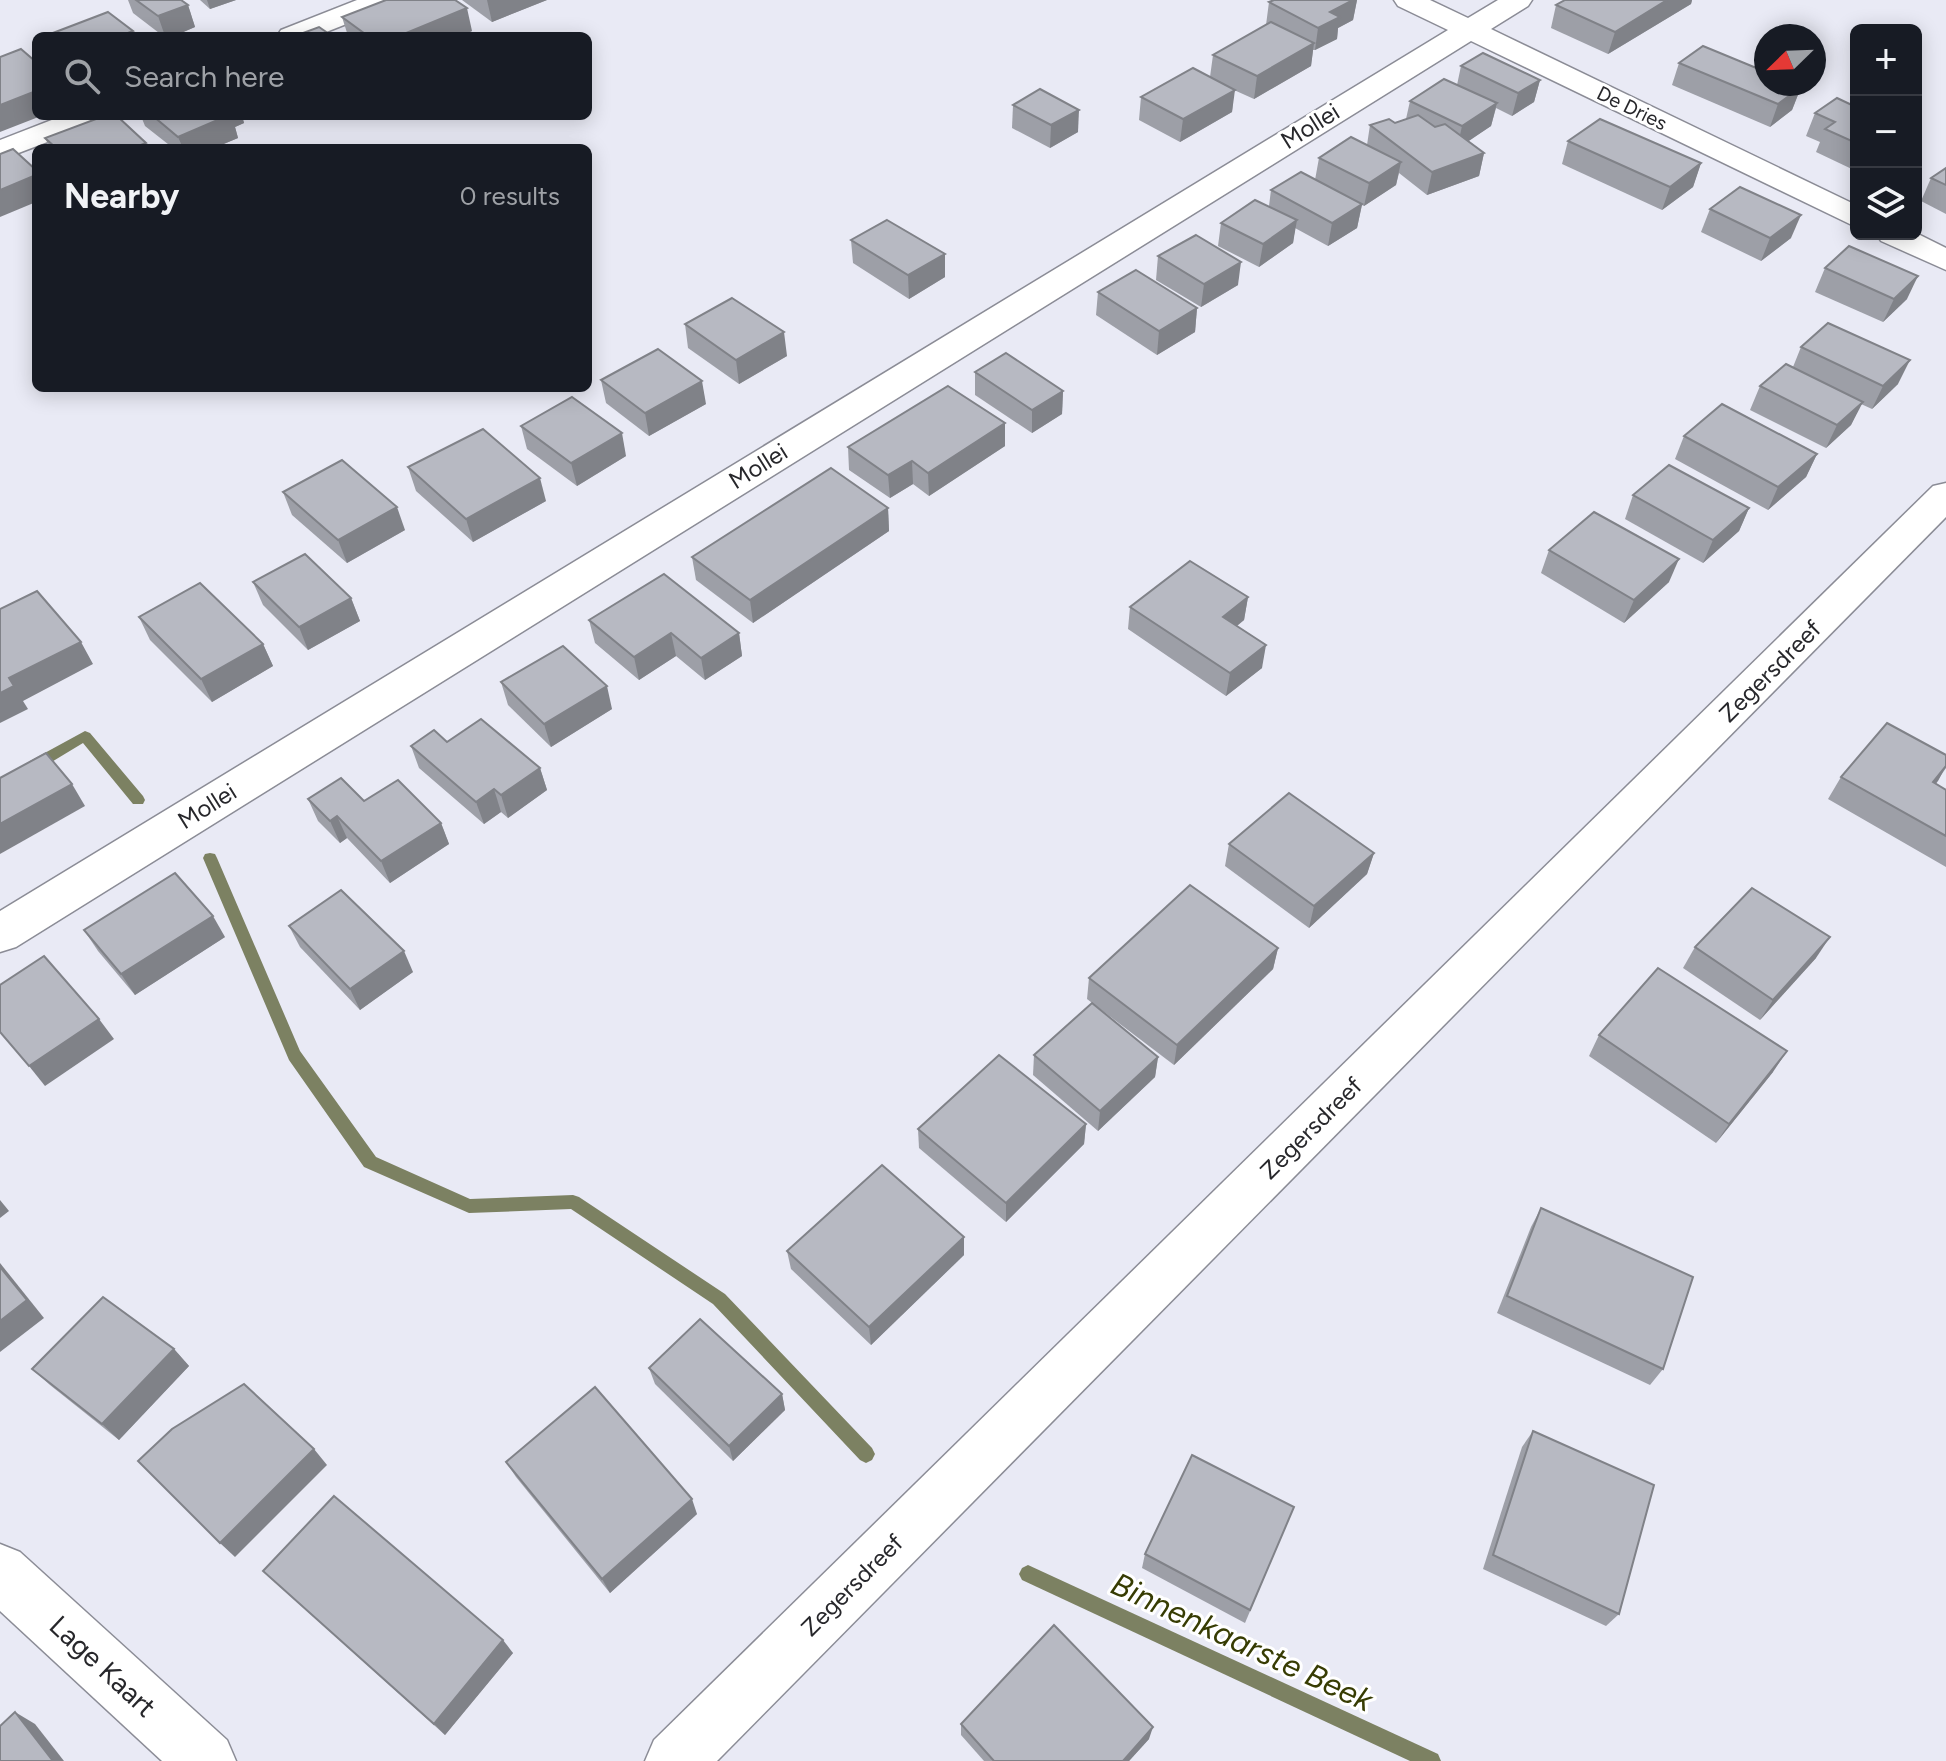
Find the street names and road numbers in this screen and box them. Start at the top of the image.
street label: De Dries [1593,81,1671,135]
street label: Mollei [1275,97,1345,155]
street label: Mollei [723,437,793,495]
street label: Zegersdreef [1713,614,1827,728]
street label: Mollei [172,777,242,835]
street label: Zegersdreef [1254,1071,1368,1185]
street label: Zegersdreef [795,1528,909,1642]
street label: Lage Kaart [43,1608,163,1724]

